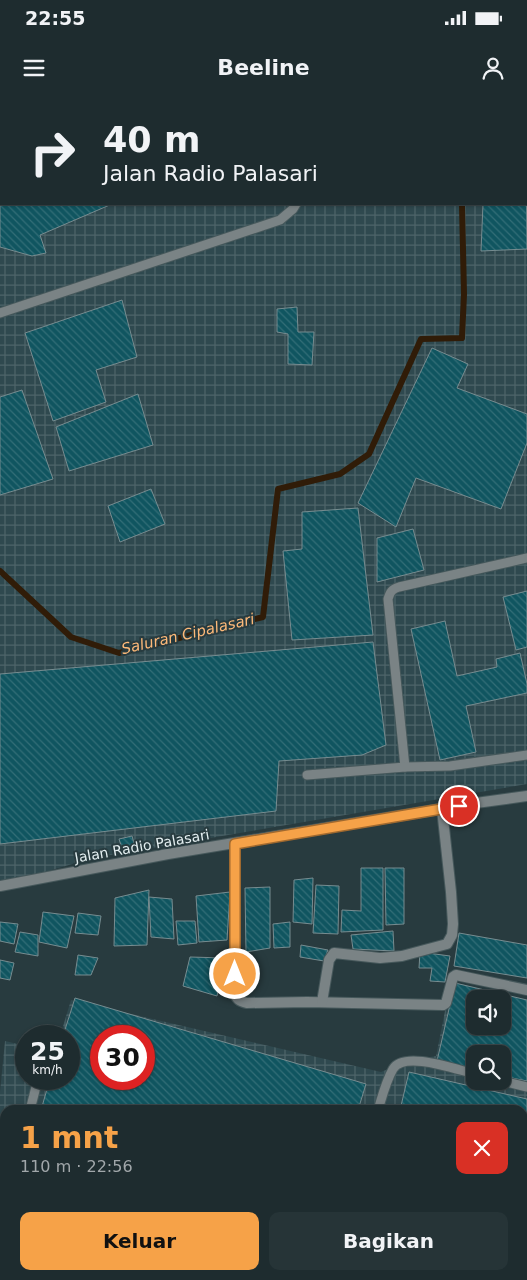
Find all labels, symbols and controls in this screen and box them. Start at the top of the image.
text: 22:55 [25,7,85,29]
icon: menu [20,54,48,82]
icon: person [479,54,507,82]
text: Beeline [217,55,310,80]
icon: right [20,120,85,185]
text: 40 m [103,120,200,160]
text: Jalan Radio Palasari [103,161,318,186]
water label: Saluran Cipalasari [120,610,257,658]
pin [438,785,480,827]
icon: arrive [445,792,473,820]
street label: Jalan Radio Palasari [72,826,211,866]
position arrow [208,947,260,999]
map controls [466,990,511,1090]
button: sound [466,990,511,1035]
speed limit sign: 30 [90,1025,155,1090]
text: 25 [30,1037,65,1066]
button: search [466,1045,511,1090]
text: km/h [32,1063,63,1077]
text: 1 mnt [20,1120,118,1155]
button: close [456,1122,508,1174]
text: 110 m · 22:56 [20,1157,133,1176]
button: Keluar [20,1212,259,1270]
button: Bagikan [269,1212,508,1270]

